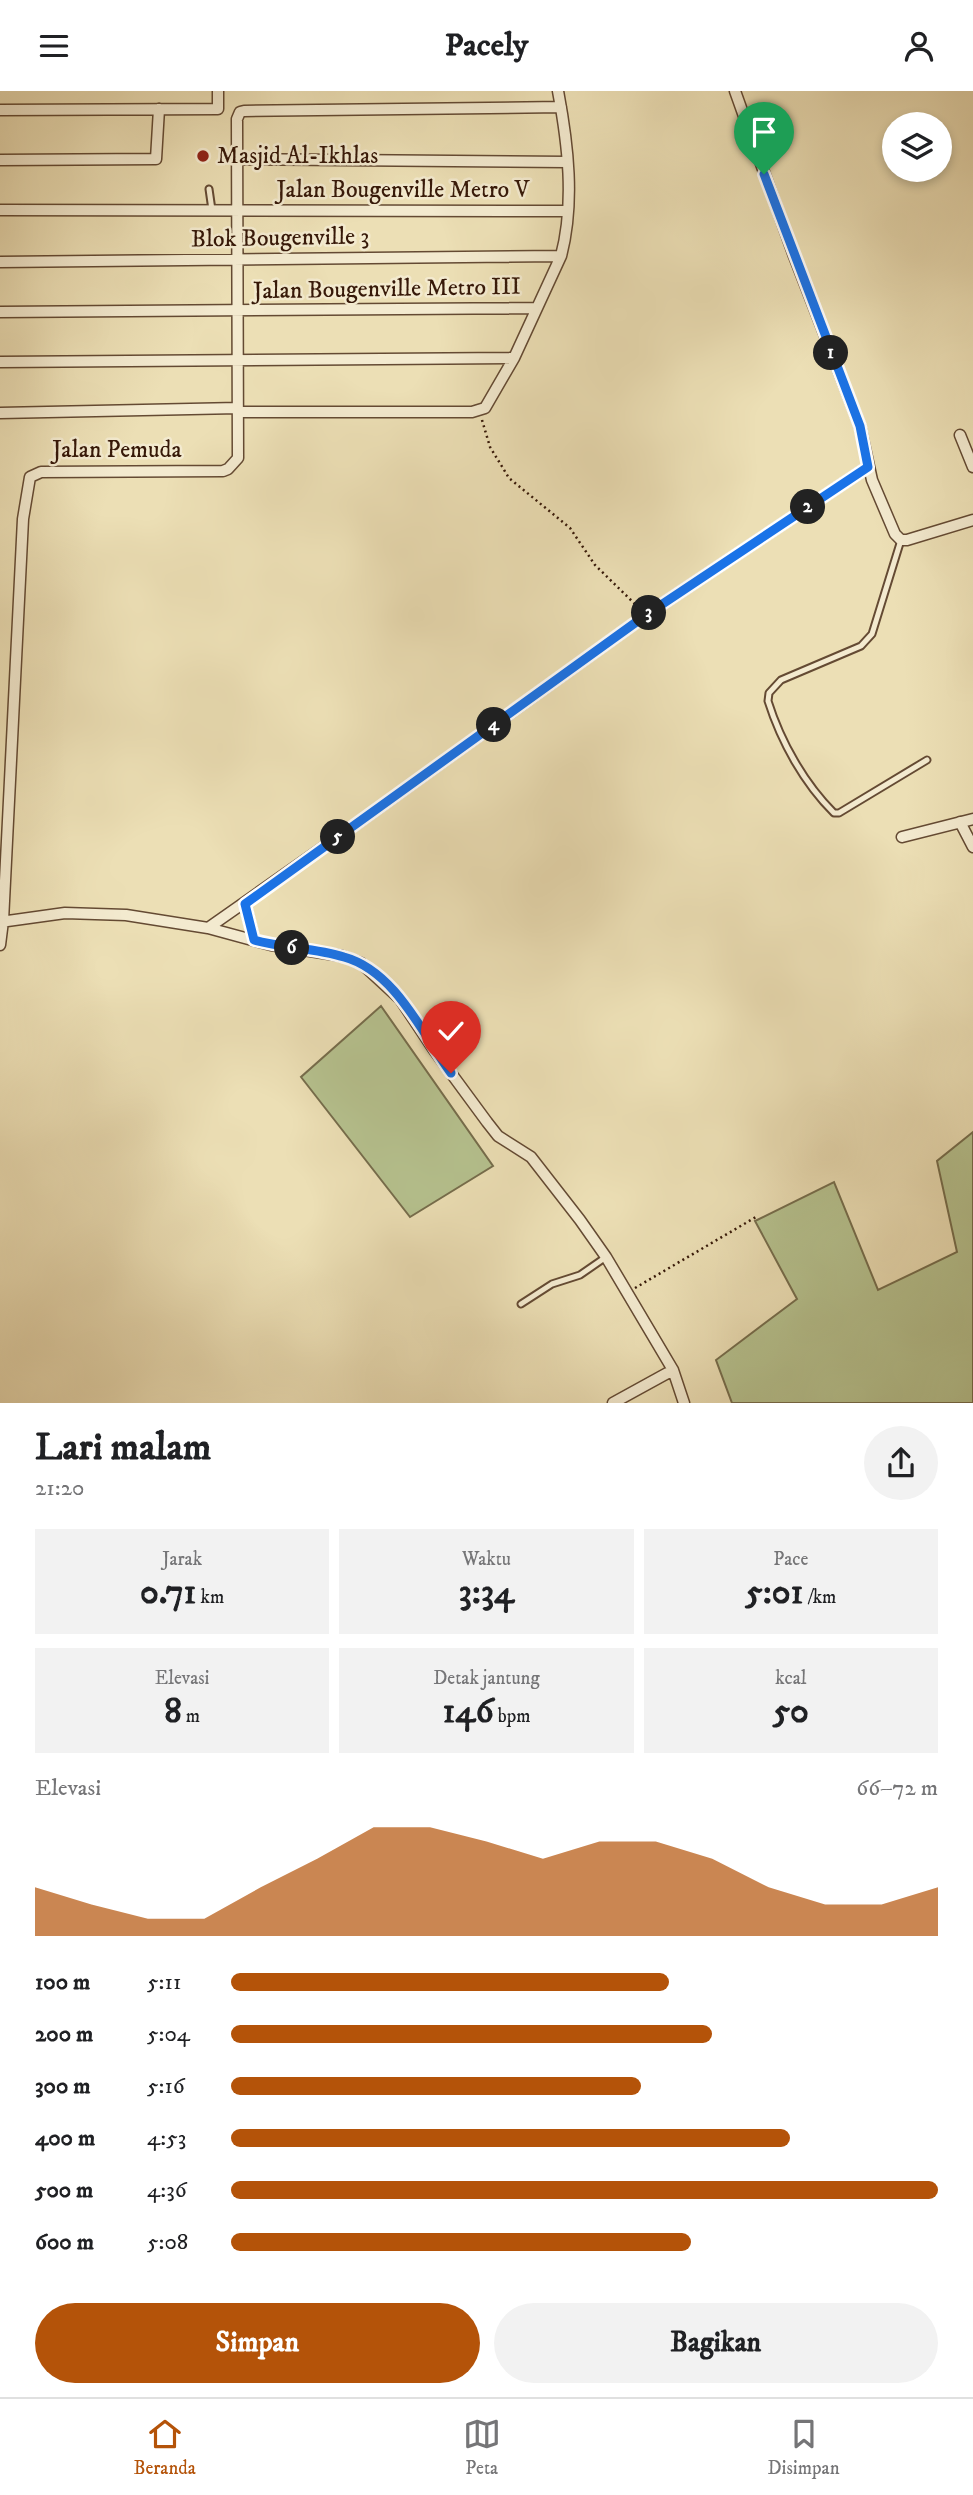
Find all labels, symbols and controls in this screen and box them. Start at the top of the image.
text: Pacely [445,26,528,66]
icon: menu [35,27,73,65]
icon: person [900,27,938,65]
pin [734,102,794,174]
map controls [882,112,952,182]
button: layers [882,112,952,182]
icon: arrive [745,113,783,151]
place label: Masjid Al-Ikhlas [217,141,378,171]
marker: Masjid Al-Ikhlas [195,148,211,164]
street label: Jalan Bougenville Metro V [274,175,530,205]
street label: Blok Bougenville 3 [191,221,369,255]
street label: Jalan Bougenville Metro III [251,272,521,306]
pin: 1 [814,335,848,371]
text: 1 [827,341,834,364]
street label: Jalan Pemuda [50,435,183,465]
pin: 2 [790,489,826,525]
text: 2 [803,495,812,518]
pin: 3 [632,595,666,631]
text: 3 [645,601,652,624]
pin: 4 [476,707,512,743]
text: 4 [488,713,499,736]
pin: 5 [320,819,356,855]
text: 5 [333,825,342,848]
pin: 6 [274,931,310,965]
text: 6 [287,936,296,959]
pin [421,1001,481,1073]
icon: check [432,1012,470,1050]
text: Lari malam [35,1424,211,1472]
button: share [864,1426,938,1500]
text: 21:20 [35,1474,84,1503]
text: Jarak [162,1548,202,1571]
text: Waktu [462,1548,511,1571]
text: Pace [773,1548,808,1571]
text: 0.71 [140,1571,196,1615]
text: 3:34 [459,1571,514,1615]
text: 5:01 [745,1571,803,1615]
text: km [196,1586,224,1609]
text: /km [803,1586,836,1609]
text: Elevasi [155,1667,209,1690]
text: Detak jantung [433,1667,540,1690]
text: kcal [775,1667,806,1690]
text: 8 [164,1690,182,1734]
text: 146 [442,1690,494,1734]
text: 50 [773,1690,809,1734]
text: m [182,1705,200,1728]
text: bpm [494,1705,531,1728]
text: Elevasi [35,1774,101,1803]
text: 66–72 m [856,1774,938,1803]
text: 100 m [35,1968,90,1997]
text: 5:11 [147,1968,181,1997]
text: 200 m [35,2020,93,2049]
text: 5:04 [147,2020,190,2049]
text: 300 m [35,2072,91,2101]
text: 5:16 [147,2072,185,2101]
text: 400 m [35,2124,95,2153]
text: 4:53 [147,2124,186,2153]
text: 500 m [35,2176,93,2205]
text: 4:36 [147,2176,187,2205]
text: 600 m [35,2228,94,2257]
text: 5:08 [147,2228,188,2257]
button: Simpan [35,2303,480,2383]
button: Bagikan [494,2303,938,2383]
tab: Beranda [133,2415,196,2480]
tab: Peta [463,2415,501,2480]
tab: Disimpan [767,2415,840,2480]

